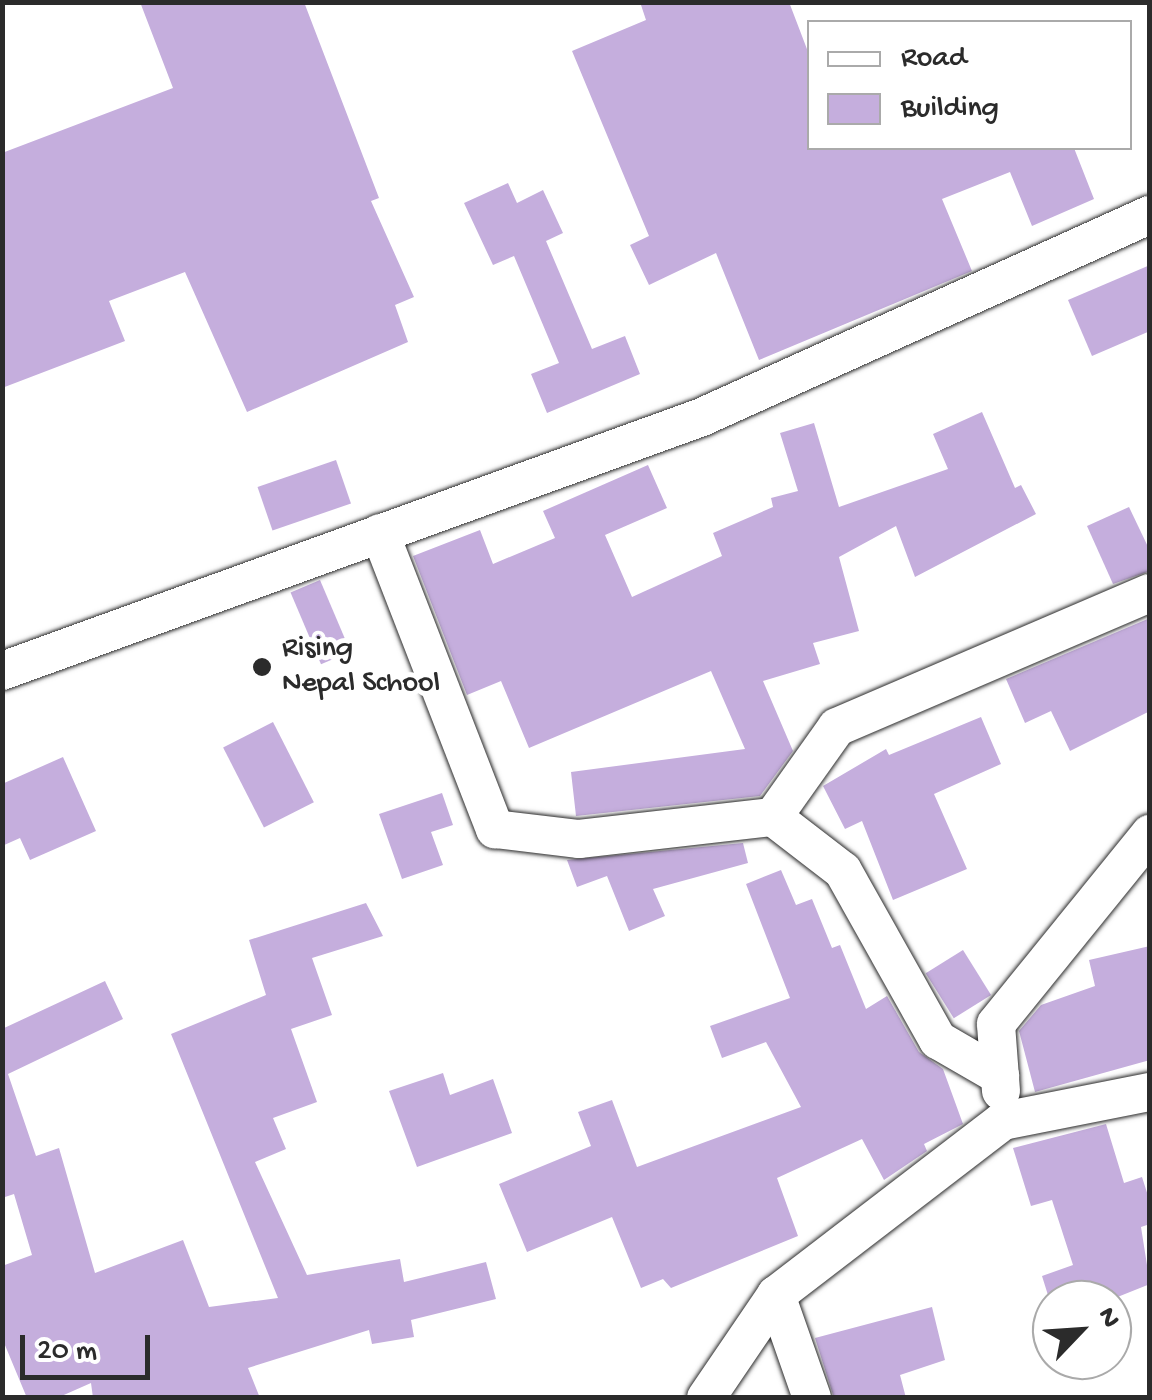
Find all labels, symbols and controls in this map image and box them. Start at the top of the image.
legend [807,20,1132,150]
text: Road [901,42,967,77]
text: Building [901,92,999,127]
place label: Rising Nepal School [282,632,440,702]
marker: Rising Nepal School [251,656,273,678]
north arrow [1032,1280,1132,1380]
text: N [1089,1303,1127,1333]
scale bar [25,1315,155,1377]
text: 20 m [37,1335,97,1370]

